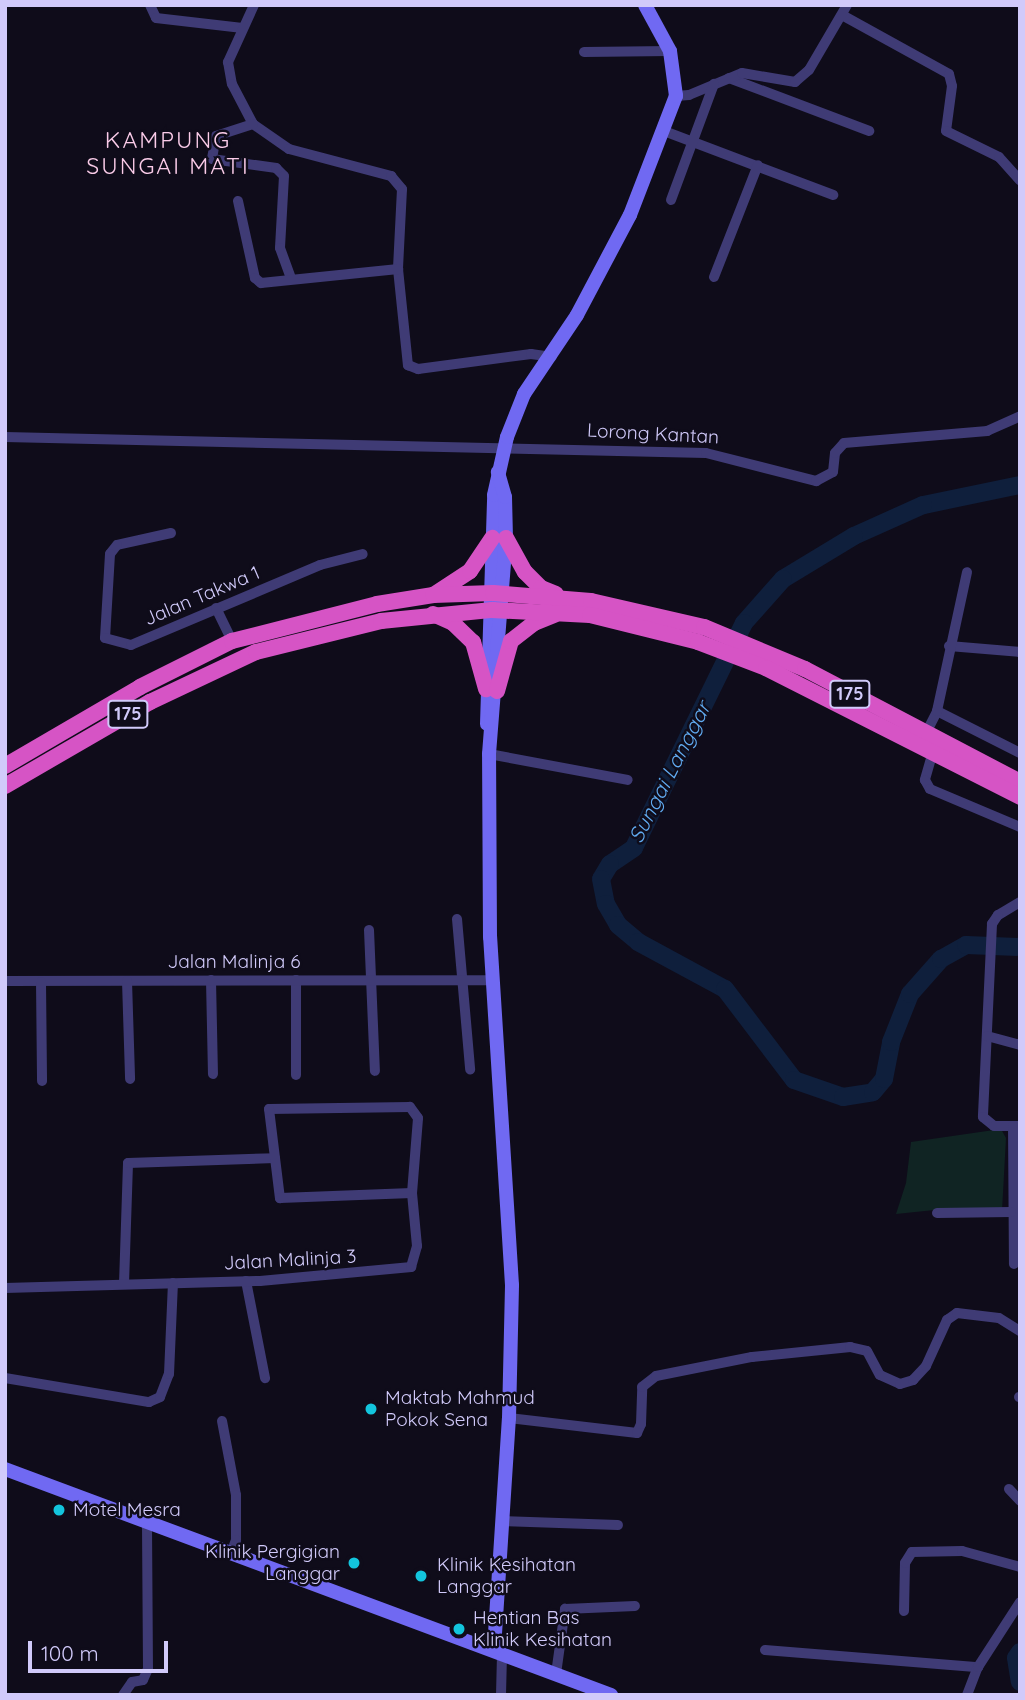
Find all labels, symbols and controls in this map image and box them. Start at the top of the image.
district label: KAMPUNG SUNGAI MATI [88,126,248,180]
street label: Lorong Kantan [586,419,720,449]
street label: Jalan Takwa 1 [141,561,263,631]
road number: 175 [829,680,871,708]
water label: Sungai Langgar [623,697,715,847]
road number: 175 [107,700,149,728]
street label: Jalan Malinja 6 [167,951,301,973]
street label: Jalan Malinja 3 [223,1245,357,1275]
place label: Maktab Mahmud Pokok Sena [385,1387,535,1431]
marker: Maktab Mahmud Pokok Sena [363,1401,379,1417]
place label: Motel Mesra [73,1499,181,1521]
marker: Motel Mesra [51,1502,67,1518]
place label: Klinik Pergigian Langgar [205,1541,340,1585]
place label: Klinik Kesihatan Langgar [437,1554,576,1598]
marker: Klinik Pergigian Langgar [346,1555,362,1571]
marker: Klinik Kesihatan Langgar [411,1566,431,1586]
place label: Hentian Bas Klinik Kesihatan [473,1607,612,1651]
marker: Hentian Bas Klinik Kesihatan [451,1621,467,1637]
scale bar [32,1626,172,1670]
text: 100 m [41,1640,99,1666]

